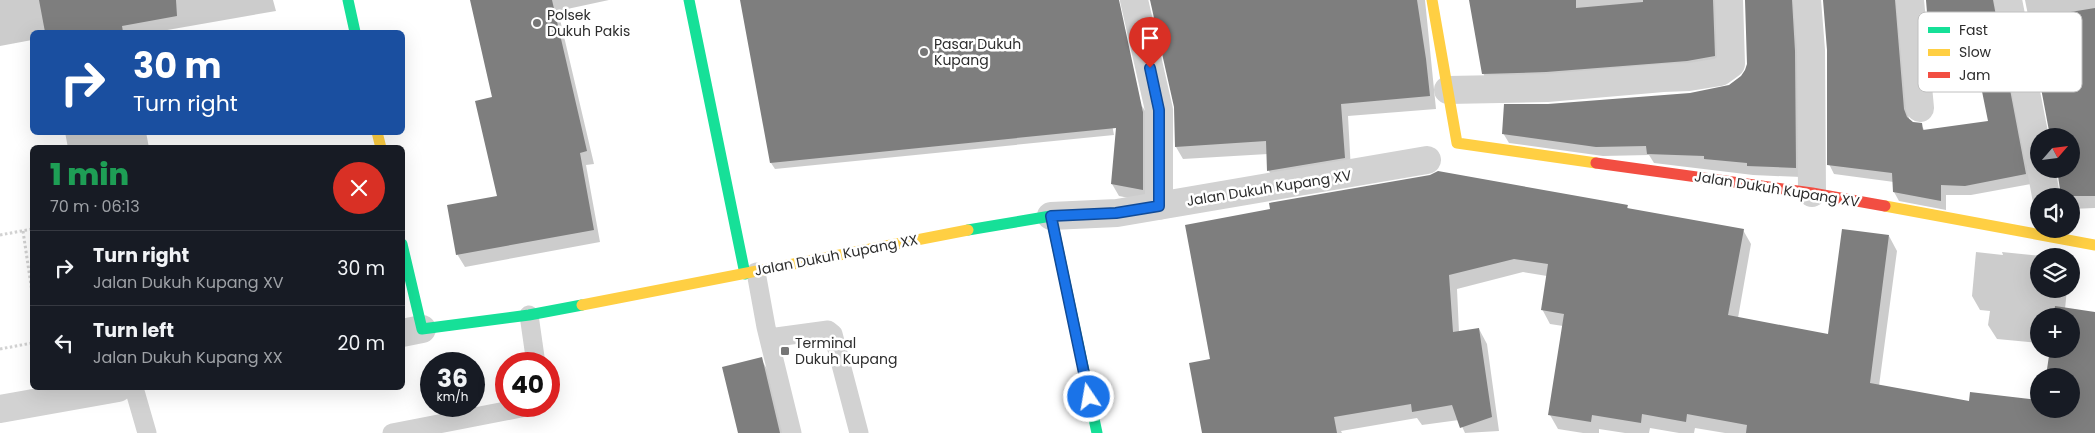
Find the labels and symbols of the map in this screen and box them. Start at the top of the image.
place label: Polsek Dukuh Pakis [547,5,630,41]
legend [1918,12,2082,92]
marker: Polsek Dukuh Pakis [531,17,543,29]
pin [1129,17,1171,68]
text: Fast [1959,20,1988,40]
place label: Pasar Dukuh Kupang [934,34,1021,70]
text: Slow [1959,42,1992,62]
marker: Pasar Dukuh Kupang [918,46,930,58]
text: Jam [1959,65,1990,85]
north arrow [2030,128,2080,178]
street label: Jalan Dukuh Kupang XV [1185,165,1353,211]
street label: Jalan Dukuh Kupang XV [1693,166,1861,212]
street label: Jalan Dukuh Kupang XX [753,229,920,281]
place label: Terminal Dukuh Kupang [795,333,897,369]
marker: Terminal Dukuh Kupang [779,345,791,357]
speed limit sign: 40 [495,352,560,417]
position arrow [1062,370,1114,422]

